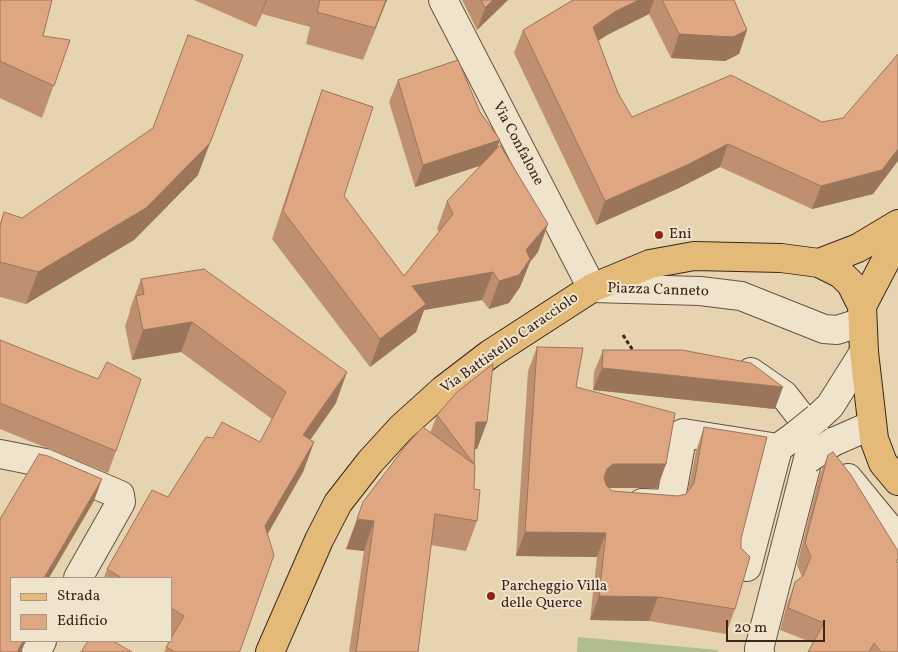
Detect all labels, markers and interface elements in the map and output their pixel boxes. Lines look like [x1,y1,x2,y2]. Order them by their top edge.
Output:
street label: Via Confalone [487,99,547,189]
place label: Eni [669,226,691,244]
marker: Eni [653,229,665,241]
street label: Piazza Canneto [607,280,709,302]
street label: Via Battistello Caracciolo [438,290,582,398]
legend [10,577,172,642]
place label: Parcheggio Villa delle Querce [501,578,607,613]
text: Strada [57,586,100,607]
marker: Parcheggio Villa delle Querce [485,590,497,602]
scale bar [728,610,827,642]
text: Edificio [57,611,108,632]
text: 20 m [734,618,767,639]

